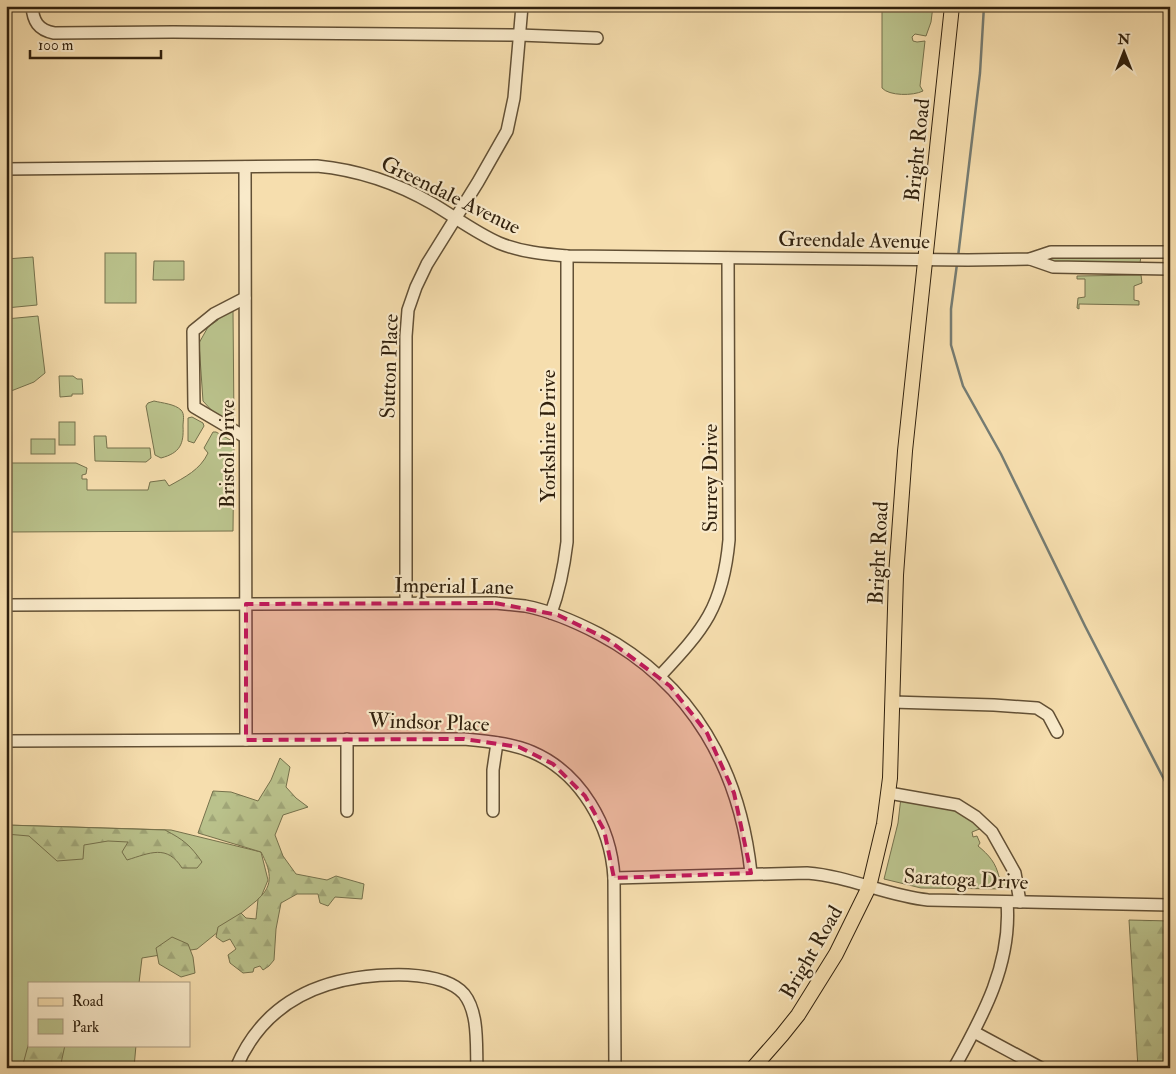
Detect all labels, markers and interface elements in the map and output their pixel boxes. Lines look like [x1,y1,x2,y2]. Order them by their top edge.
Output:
scale bar [30,28,161,60]
north arrow [1098,28,1148,78]
text: N [1117,31,1131,48]
text: 100 m [38,36,74,55]
street label: Bright Road [899,97,936,203]
street label: Greendale Avenue [377,150,525,241]
street label: Greendale Avenue [778,226,930,255]
street label: Sutton Place [374,313,405,419]
street label: Yorkshire Drive [535,369,562,502]
street label: Bristol Drive [214,399,241,508]
street label: Surrey Drive [697,424,724,532]
street label: Bright Road [862,500,895,605]
street label: Imperial Lane [394,572,514,601]
street label: Windsor Place [367,707,490,738]
street label: Saratoga Drive [903,863,1029,896]
street label: Bright Road [774,900,849,1004]
legend [28,982,190,1046]
text: Road [72,992,104,1011]
text: Park [72,1018,99,1037]

